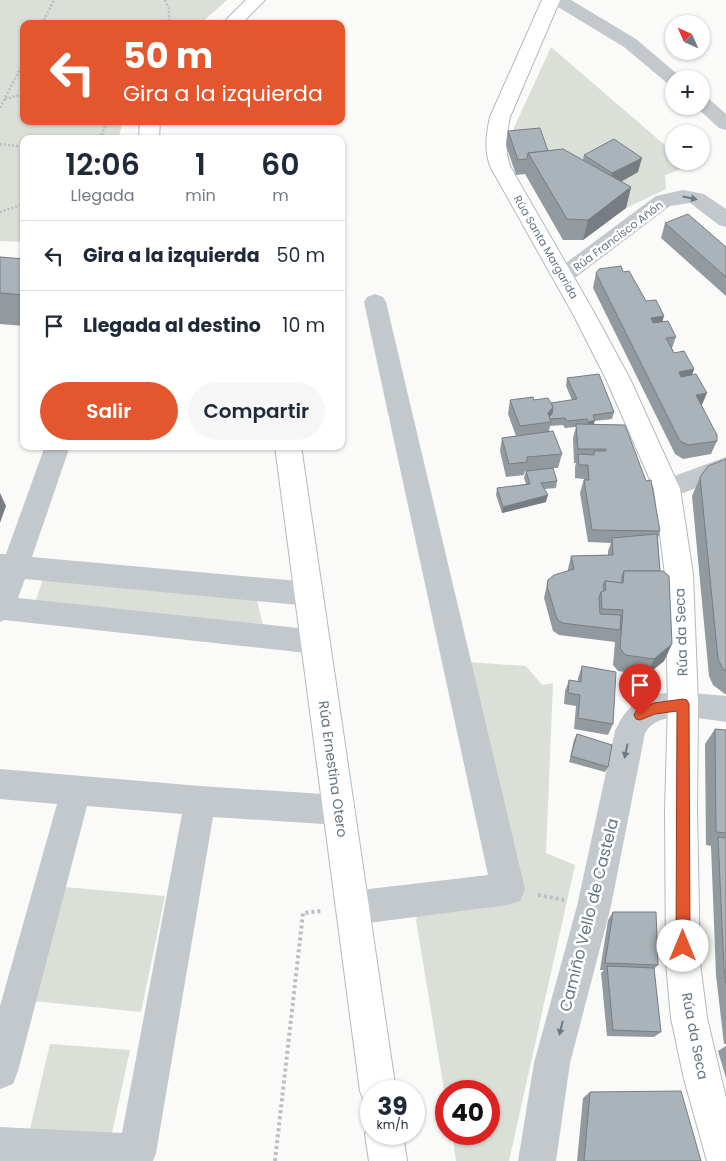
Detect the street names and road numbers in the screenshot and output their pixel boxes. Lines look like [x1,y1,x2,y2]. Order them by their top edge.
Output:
street label: Rúa Santa Margarida [510,192,582,302]
street label: Rúa Francisco Añón [570,197,666,275]
street label: Rúa da Seca [669,588,693,676]
street label: Rúa Ernestina Otero [314,699,352,839]
street label: Camiño Vello de Castela [554,816,624,1014]
street label: Rúa da Seca [677,991,713,1081]

